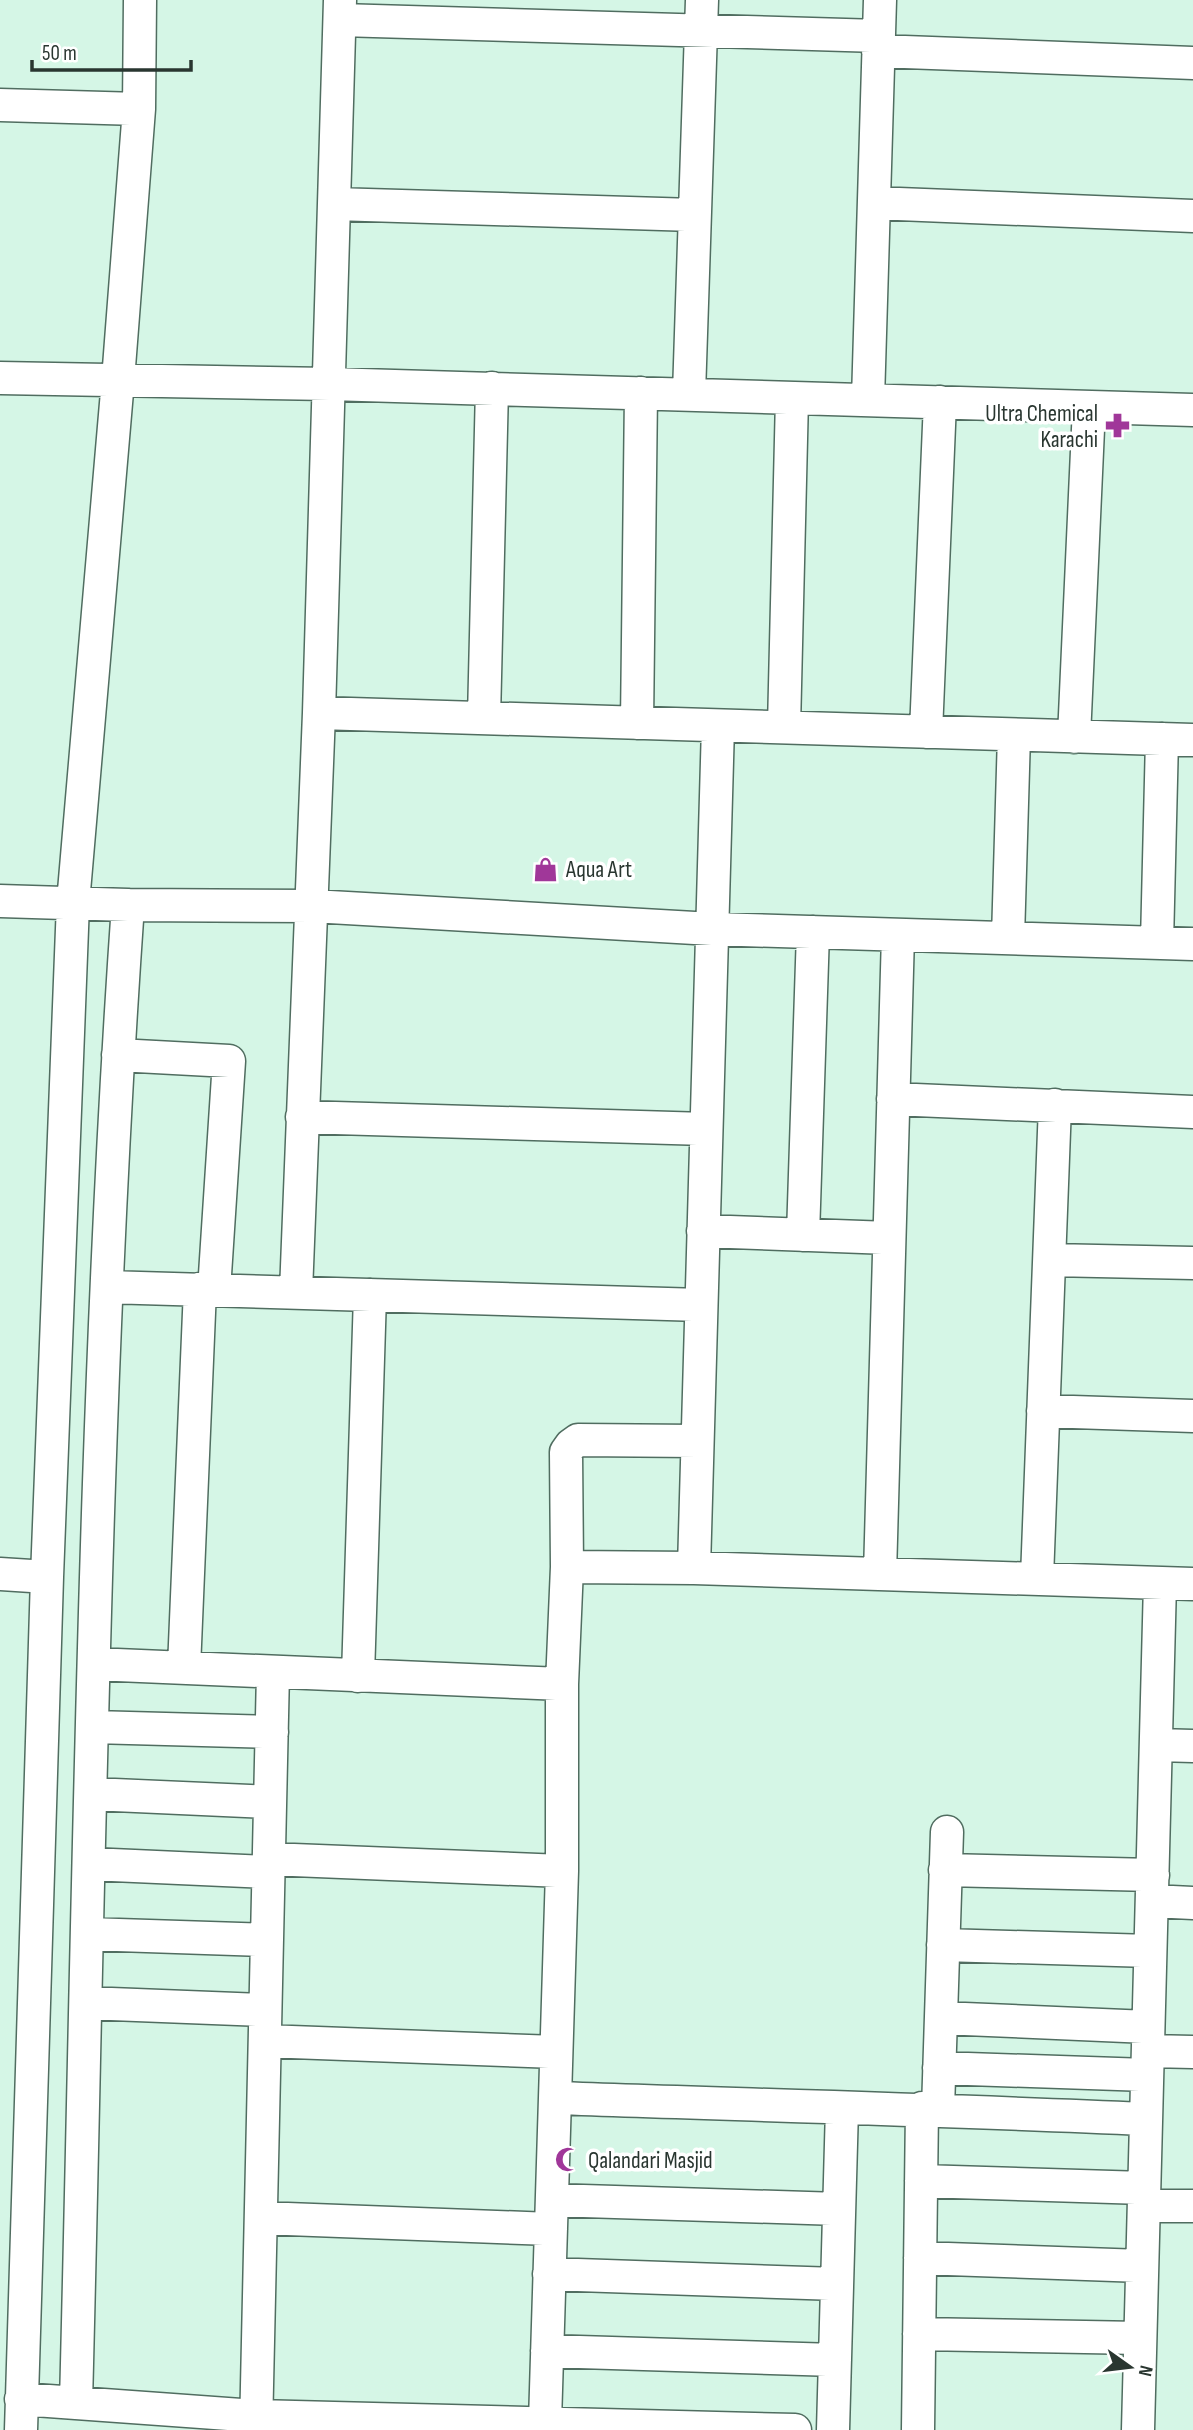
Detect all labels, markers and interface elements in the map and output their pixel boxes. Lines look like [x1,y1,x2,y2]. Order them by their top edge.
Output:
scale bar [32,28,191,72]
text: 50 m [42,41,77,66]
place label: Ultra Chemical Karachi [985,400,1098,454]
pharmacy icon: Ultra Chemical Karachi [1104,412,1132,440]
shop icon: Aqua Art [532,855,560,883]
place label: Aqua Art [565,856,632,884]
mosque icon: Qalandari Masjid [554,2146,582,2174]
place label: Qalandari Masjid [588,2147,713,2175]
north arrow [1095,2332,1165,2402]
text: N [1133,2363,1157,2378]

